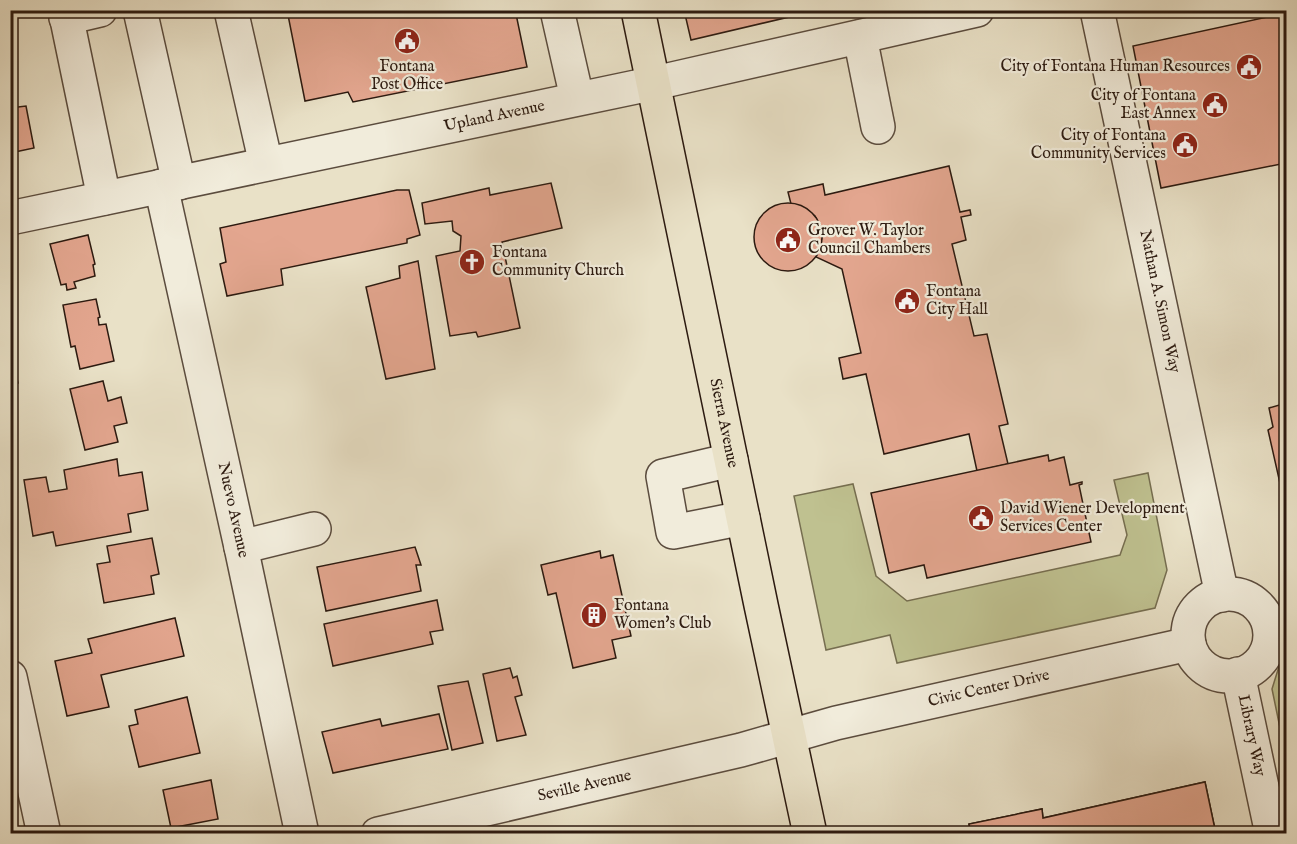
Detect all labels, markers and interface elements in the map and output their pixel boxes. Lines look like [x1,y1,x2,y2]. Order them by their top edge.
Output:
public building icon: Fontana Post Office [392,26,422,56]
public building icon: City of Fontana Human Resources [1234,52,1264,82]
place label: Fontana Post Office [371,57,443,95]
place label: City of Fontana Human Resources [1001,57,1230,77]
place label: City of Fontana East Annex [1091,86,1196,124]
public building icon: City of Fontana East Annex [1200,90,1230,120]
street label: Upland Avenue [442,96,547,137]
place label: City of Fontana Community Services [1031,126,1166,164]
public building icon: City of Fontana Community Services [1170,130,1200,160]
place label: Grover W. Taylor Council Chambers [808,221,931,259]
public building icon: Grover W. Taylor Council Chambers [773,225,803,255]
street label: Nathan A. Simon Way [1134,228,1184,375]
place label: Fontana Community Church [492,243,624,281]
church icon: Fontana Community Church [457,247,487,277]
place label: Fontana City Hall [926,282,989,320]
public building icon: Fontana City Hall [892,286,922,316]
street label: Sierra Avenue [704,377,742,470]
street label: Nuevo Avenue [213,461,253,560]
place label: David Wiener Development Services Center [1000,499,1185,537]
public building icon: David Wiener Development Services Center [966,503,996,533]
place label: Fontana Women's Club [614,596,712,634]
building icon: Fontana Women's Club [579,600,609,630]
street label: Civic Center Drive [926,665,1052,712]
street label: Library Way [1233,693,1270,778]
street label: Seville Avenue [536,766,633,807]

